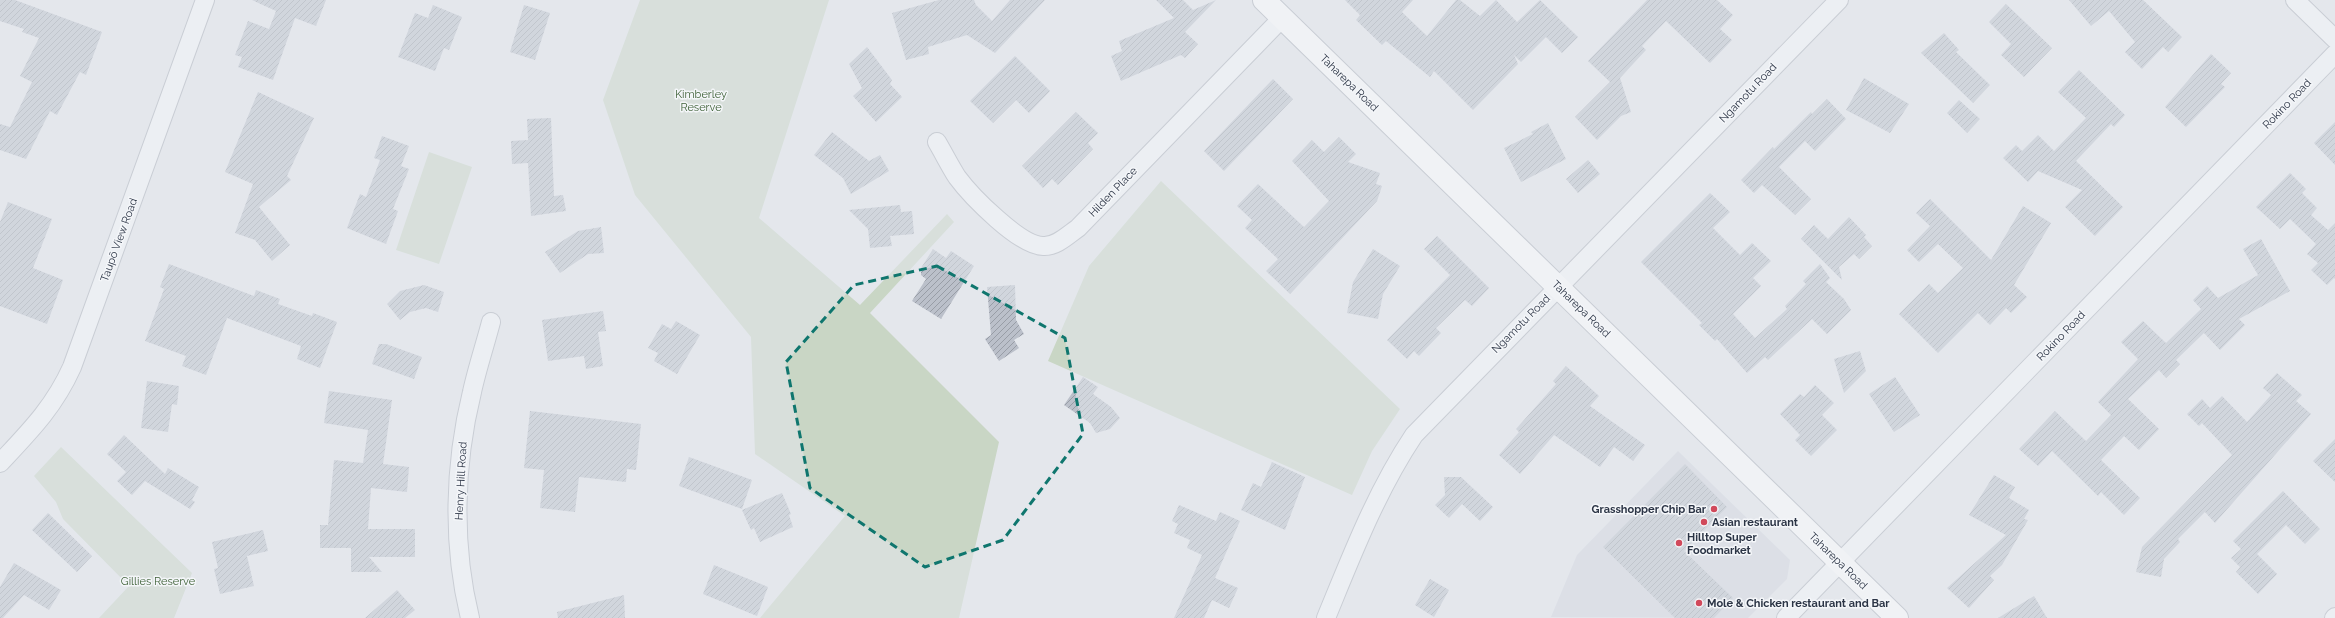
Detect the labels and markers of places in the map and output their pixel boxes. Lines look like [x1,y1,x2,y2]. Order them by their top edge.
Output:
place label: Grasshopper Chip Bar [1591,503,1707,516]
marker: Grasshopper Chip Bar [1709,504,1719,514]
place label: Asian restaurant [1712,516,1799,529]
marker: Asian restaurant [1699,517,1709,527]
place label: Hilltop Super Foodmarket [1687,531,1757,557]
marker: Hilltop Super Foodmarket [1674,538,1684,548]
place label: Mole & Chicken restaurant and Bar [1707,597,1890,610]
marker: Mole & Chicken restaurant and Bar [1694,598,1704,608]

